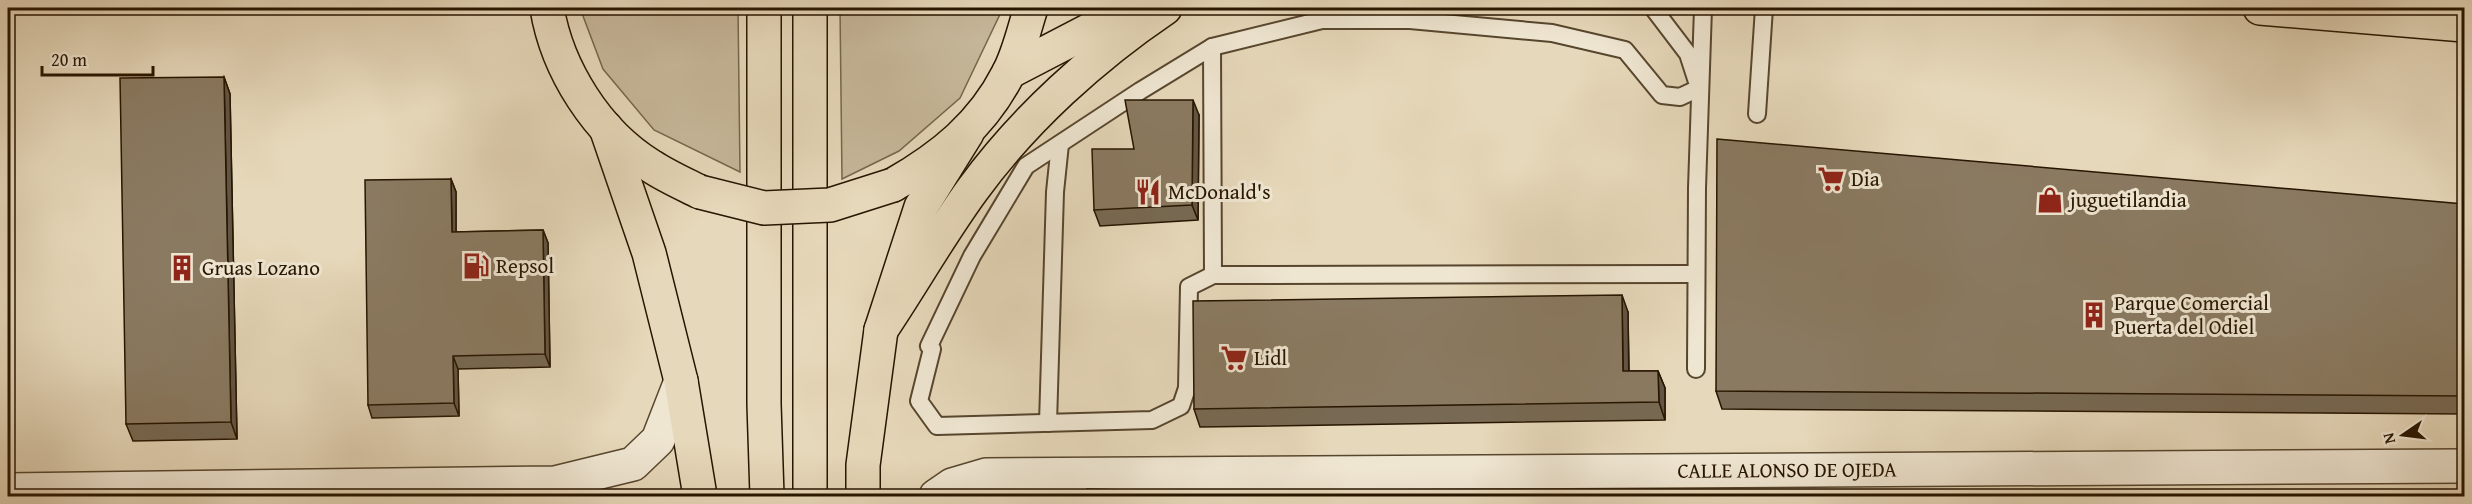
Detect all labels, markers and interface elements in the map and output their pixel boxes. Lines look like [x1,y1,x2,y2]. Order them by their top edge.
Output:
scale bar [42,39,153,77]
text: 20 m [51,46,87,73]
place label: Dia [1851,163,1880,194]
supermarket icon: Dia [1816,164,1846,194]
place label: McDonald's [1168,176,1271,207]
restaurant icon: McDonald's [1133,177,1163,207]
place label: juguetilandia [2067,184,2187,215]
shop icon: juguetilandia [2035,185,2065,215]
place label: Repsol [496,250,554,281]
fuel station icon: Repsol [461,251,491,281]
place label: Gruas Lozano [202,252,320,283]
building icon: Gruas Lozano [167,253,197,283]
place label: Parque Comercial Puerta del Odiel [2114,287,2269,342]
building icon: Parque Comercial Puerta del Odiel [2079,300,2109,330]
place label: Lidl [1254,342,1287,373]
supermarket icon: Lidl [1219,343,1249,373]
north arrow [2373,405,2433,465]
text: N [2375,430,2401,447]
street label: CALLE ALONSO DE OJEDA [1677,453,1897,486]

